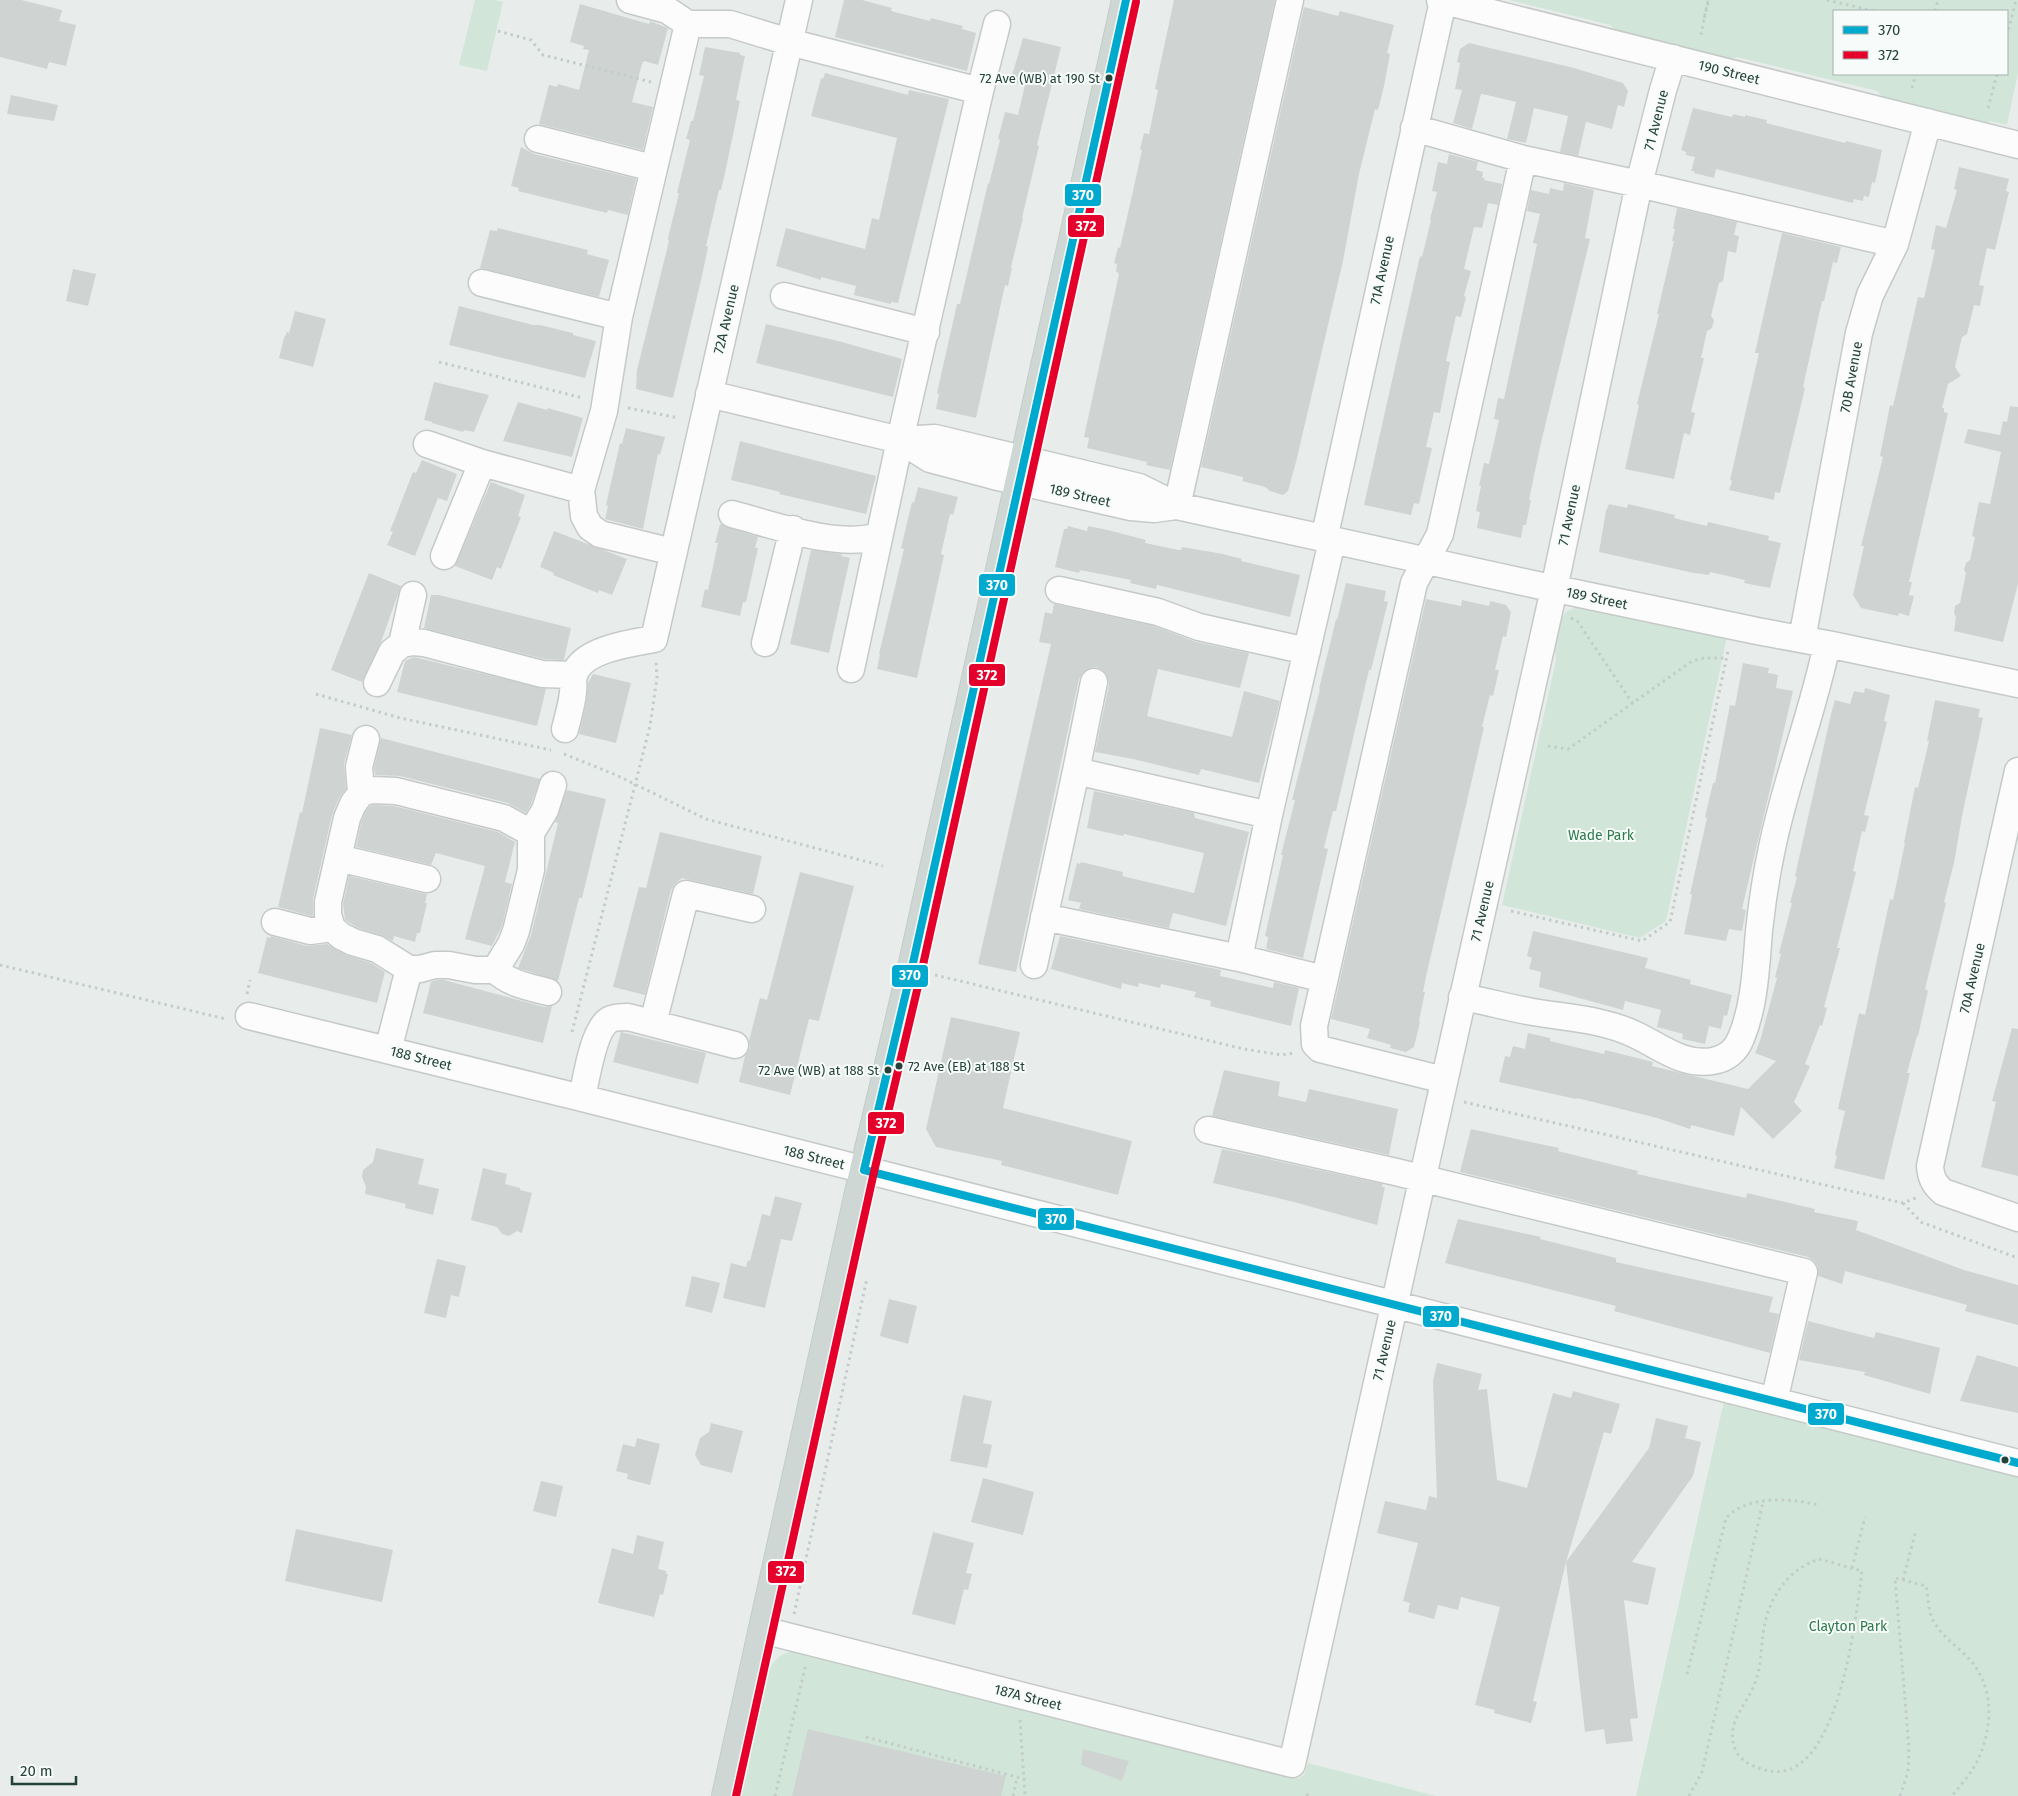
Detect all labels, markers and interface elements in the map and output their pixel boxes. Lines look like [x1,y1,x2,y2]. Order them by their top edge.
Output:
legend [1833,10,2008,75]
text: 370 [1878,21,1900,39]
text: 372 [1878,46,1899,64]
street label: 190 Street [1696,57,1762,89]
place label: 72 Ave (WB) at 190 St [980,71,1100,86]
marker: 72 Ave (WB) at 190 St [1104,73,1114,83]
street label: 71 Avenue [1641,88,1672,152]
line badge: 370 [1064,183,1102,207]
text: 370 [1071,187,1094,204]
line badge: 372 [1067,214,1105,238]
text: 372 [1075,218,1096,235]
street label: 71A Avenue [1367,234,1398,306]
street label: 72A Avenue [710,283,743,356]
street label: 70B Avenue [1837,340,1866,414]
street label: 189 Street [1047,480,1113,511]
street label: 71 Avenue [1555,483,1584,547]
line badge: 370 [978,573,1016,597]
text: 370 [985,577,1008,594]
street label: 189 Street [1565,584,1630,614]
line badge: 372 [968,663,1006,687]
text: 372 [976,667,997,684]
park label: Wade Park [1568,827,1635,844]
street label: 71 Avenue [1467,879,1498,943]
street label: 70A Avenue [1956,941,1989,1015]
line badge: 370 [891,964,929,988]
text: 370 [898,967,921,984]
street label: 188 Street [388,1043,455,1075]
place label: 72 Ave (EB) at 188 St [908,1059,1025,1074]
marker: 72 Ave (EB) at 188 St [894,1061,904,1071]
place label: 72 Ave (WB) at 188 St [758,1063,879,1078]
marker: 72 Ave (WB) at 188 St [883,1065,893,1075]
line badge: 372 [867,1111,905,1135]
text: 372 [875,1115,896,1132]
street label: 188 Street [781,1142,848,1174]
line badge: 370 [1037,1207,1075,1231]
text: 370 [1044,1211,1067,1228]
line badge: 370 [1422,1305,1460,1328]
text: 370 [1429,1308,1452,1325]
street label: 71 Avenue [1369,1318,1400,1382]
line badge: 370 [1807,1402,1845,1426]
text: 370 [1814,1406,1837,1423]
unlabelled marker [2000,1455,2010,1465]
line badge: 372 [767,1560,805,1584]
text: 372 [775,1563,796,1580]
park label: Clayton Park [1809,1618,1888,1635]
street label: 187A Street [992,1681,1064,1714]
scale bar [12,1754,76,1786]
text: 20 m [20,1762,53,1780]

